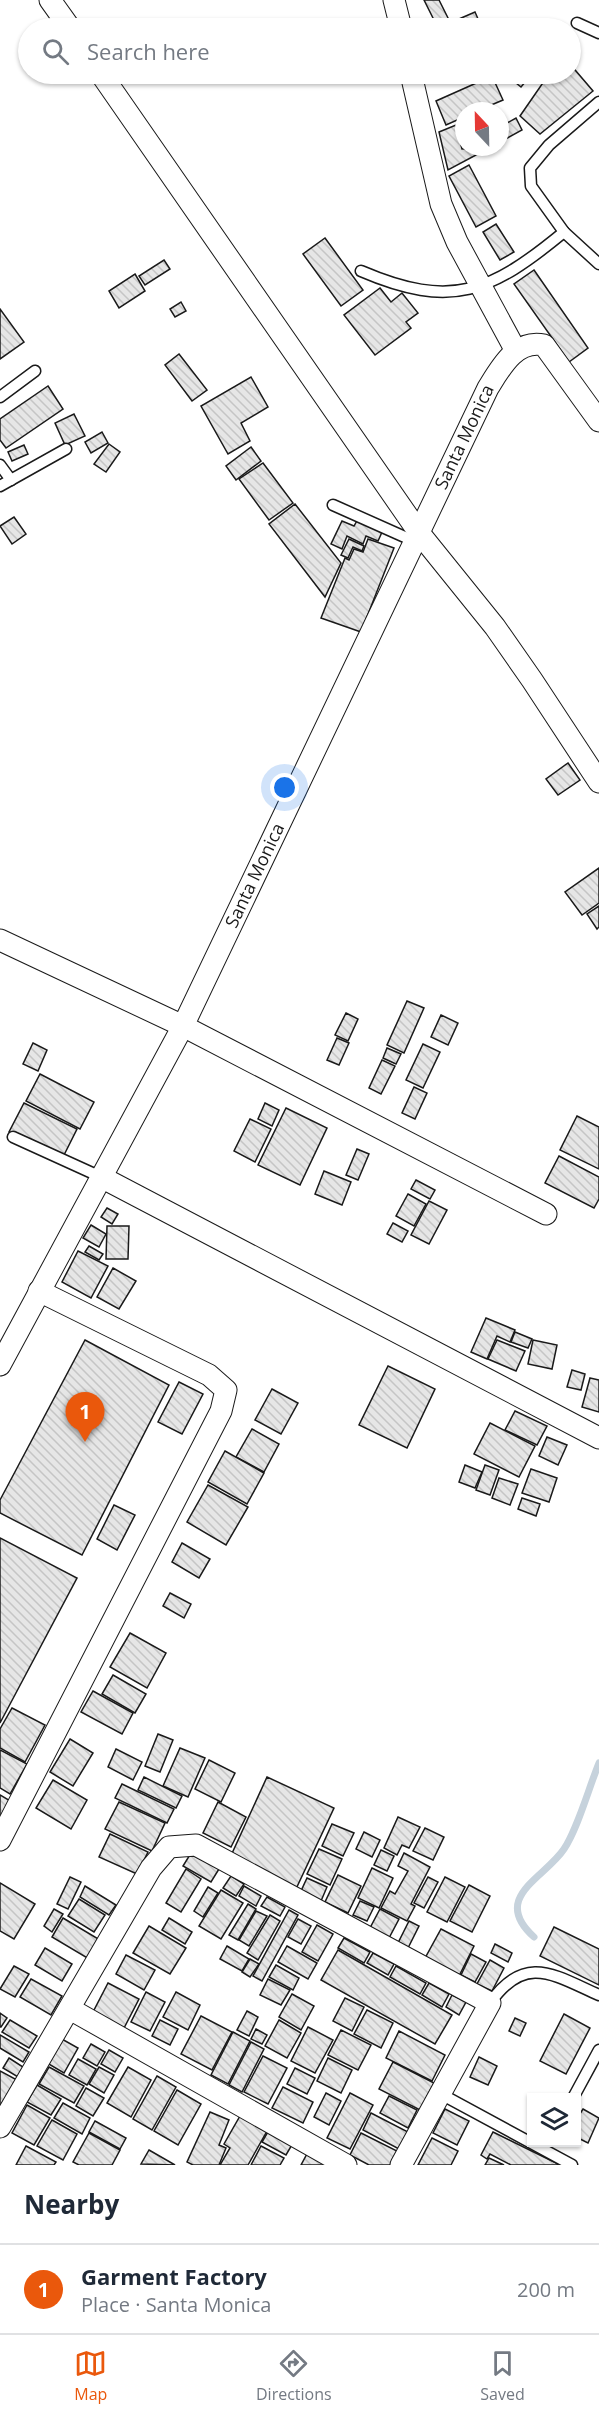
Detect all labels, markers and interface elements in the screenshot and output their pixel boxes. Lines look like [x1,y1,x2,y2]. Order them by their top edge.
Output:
search box [18,18,581,84]
icon: search [39,35,72,68]
text: Search here [87,36,210,66]
north arrow [455,102,509,156]
street label: Santa Monica [428,380,499,493]
your location [270,773,299,802]
street label: Santa Monica [219,819,289,931]
pin: 1 [66,1392,104,1442]
map controls [527,2093,581,2147]
button: layers [527,2093,581,2147]
text: Nearby [24,2186,119,2222]
text: Garment Factory [81,2261,267,2291]
text: 1 [38,2276,49,2303]
text: 200 m [517,2276,575,2303]
text: Place · Santa Monica [81,2291,271,2318]
tab: Map [74,2347,107,2405]
tab: Directions [256,2347,332,2405]
tab: Saved [480,2347,525,2405]

